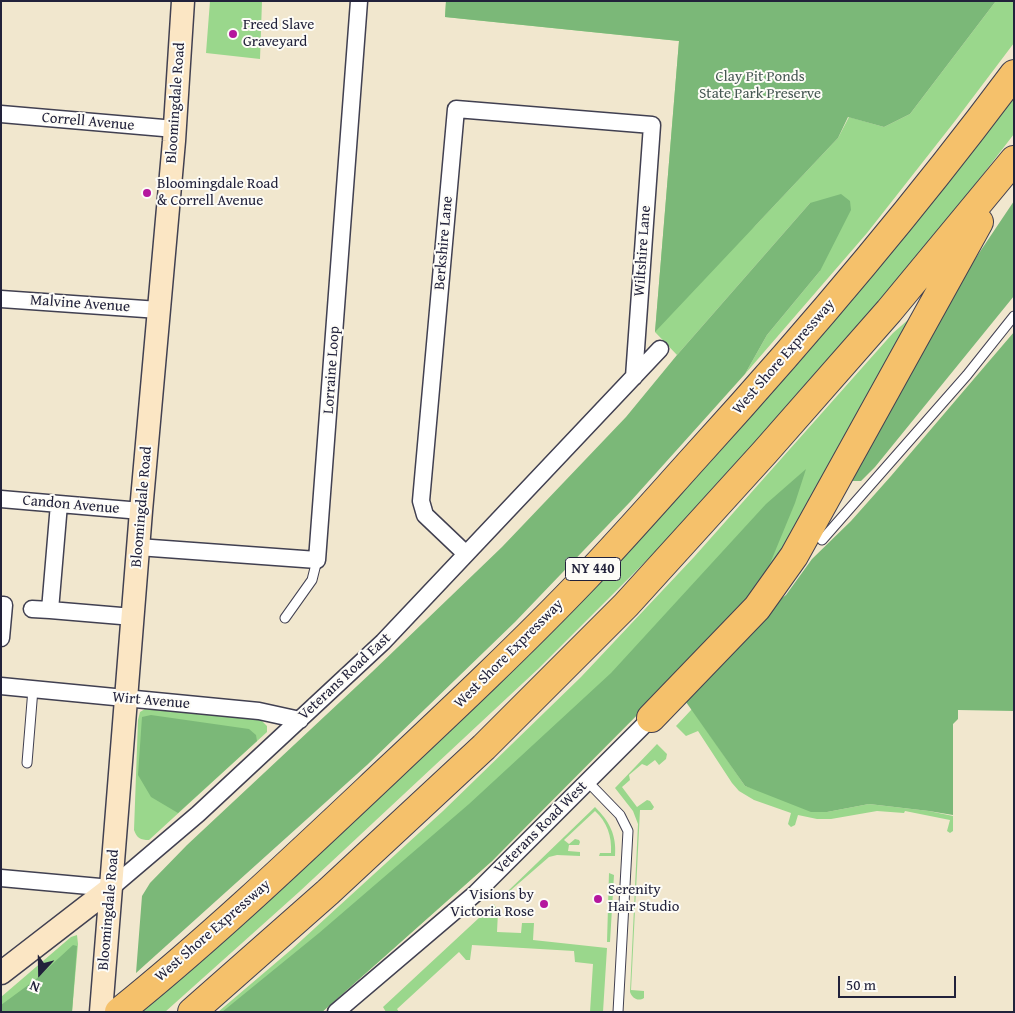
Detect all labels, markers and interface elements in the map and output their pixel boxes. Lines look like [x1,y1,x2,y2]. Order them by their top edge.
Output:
place label: Freed Slave Graveyard [243,16,314,51]
marker: Freed Slave Graveyard [227,28,239,40]
street label: Bloomingdale Road [163,42,189,164]
park label: Clay Pit Ponds State Park Preserve [699,68,821,103]
street label: Correll Avenue [41,109,135,135]
place label: Bloomingdale Road & Correll Avenue [157,175,278,210]
marker: Bloomingdale Road & Correll Avenue [141,187,153,199]
street label: Berkshire Lane [431,195,457,291]
street label: Wiltshire Lane [631,205,655,297]
street label: Malvine Avenue [29,292,131,316]
street label: West Shore Expressway [729,296,839,418]
street label: Lorraine Loop [320,326,344,414]
street label: Bloomingdale Road [128,446,156,568]
street label: Candon Avenue [22,492,120,518]
road number: NY 440 [566,558,620,580]
street label: West Shore Expressway [451,596,567,712]
street label: Veterans Road East [295,630,395,724]
street label: Wirt Avenue [111,689,191,713]
street label: Veterans Road West [491,778,591,878]
street label: Bloomingdale Road [95,849,123,971]
street label: West Shore Expressway [152,876,274,986]
place label: Serenity Hair Studio [608,881,679,916]
place label: Visions by Victoria Rose [450,886,534,921]
marker: Serenity Hair Studio [592,893,604,905]
marker: Visions by Victoria Rose [538,898,550,910]
north arrow [15,948,65,998]
scale bar [840,966,958,998]
text: 50 m [846,974,876,995]
text: N [27,976,43,998]

